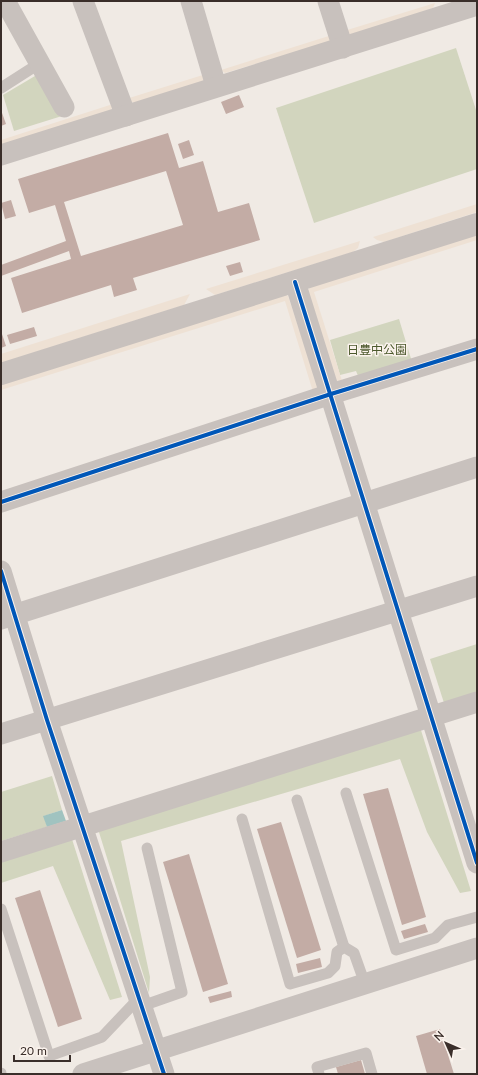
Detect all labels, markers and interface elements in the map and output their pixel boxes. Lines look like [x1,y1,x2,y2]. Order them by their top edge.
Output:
park label: 日豊中公園 [347,342,407,357]
north arrow [426,1023,466,1063]
text: N [431,1028,446,1043]
scale bar [14,1037,70,1063]
text: 20 m [20,1043,47,1058]

